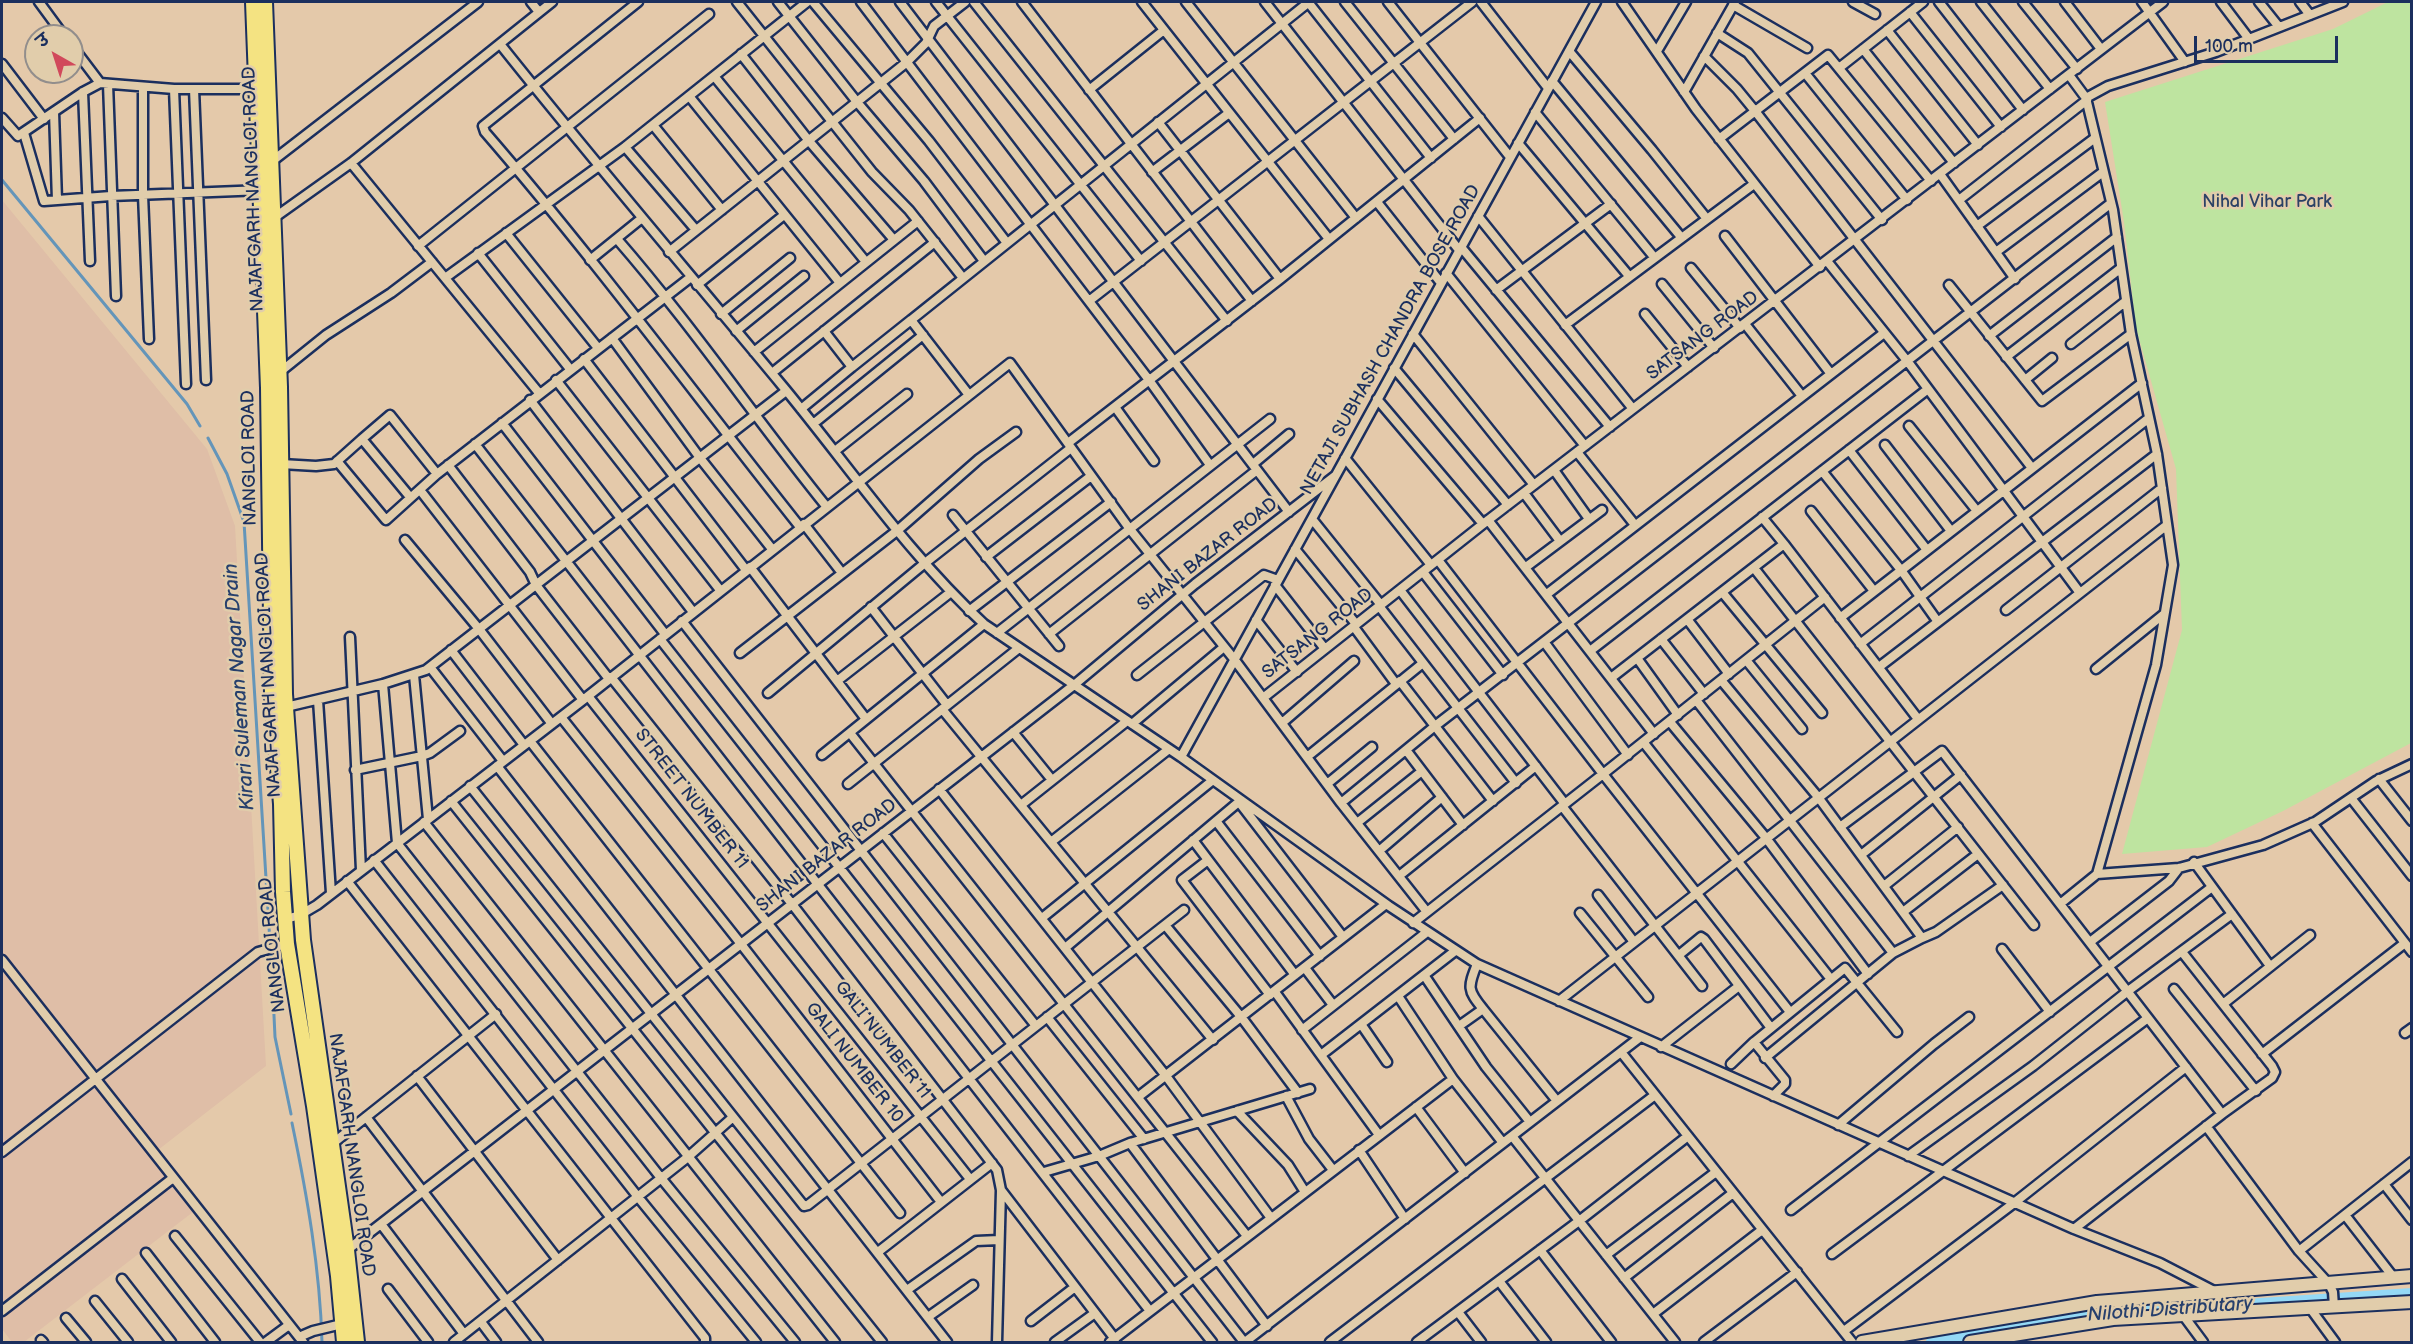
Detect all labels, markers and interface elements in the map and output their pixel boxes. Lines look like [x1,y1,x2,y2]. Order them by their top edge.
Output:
north arrow [24,24,84,84]
scale bar [2197,24,2341,62]
text: उ [33,30,54,52]
text: 100 m [2205,36,2253,57]
street label: NAJAFGARH NANGLOI ROAD [239,66,269,312]
street label: NETAJI SUBHASH CHANDRA BOSE ROAD [1296,181,1486,499]
park label: Nihal Vihar Park [2202,191,2332,213]
street label: SATSANG ROAD [1643,287,1763,385]
street label: NANGLOI ROAD [238,390,262,526]
street label: SHANI BAZAR ROAD [1134,494,1282,616]
street label: NAJAFGARH NANGLOI ROAD [252,552,286,798]
water label: Kirari Suleman Nagar Drain [219,563,261,811]
street label: SATSANG ROAD [1258,584,1378,684]
street label: STREET NUMBER 11 [630,725,752,873]
street label: SHANI BAZAR ROAD [753,795,901,917]
street label: NANGLOI ROAD [255,876,291,1014]
street label: GALI NUMBER 11 [829,977,935,1103]
street label: GALI NUMBER 10 [800,999,908,1127]
street label: NAJAFGARH NANGLOI ROAD [323,1032,379,1278]
water label: Nilothi Distributary [2087,1292,2253,1328]

